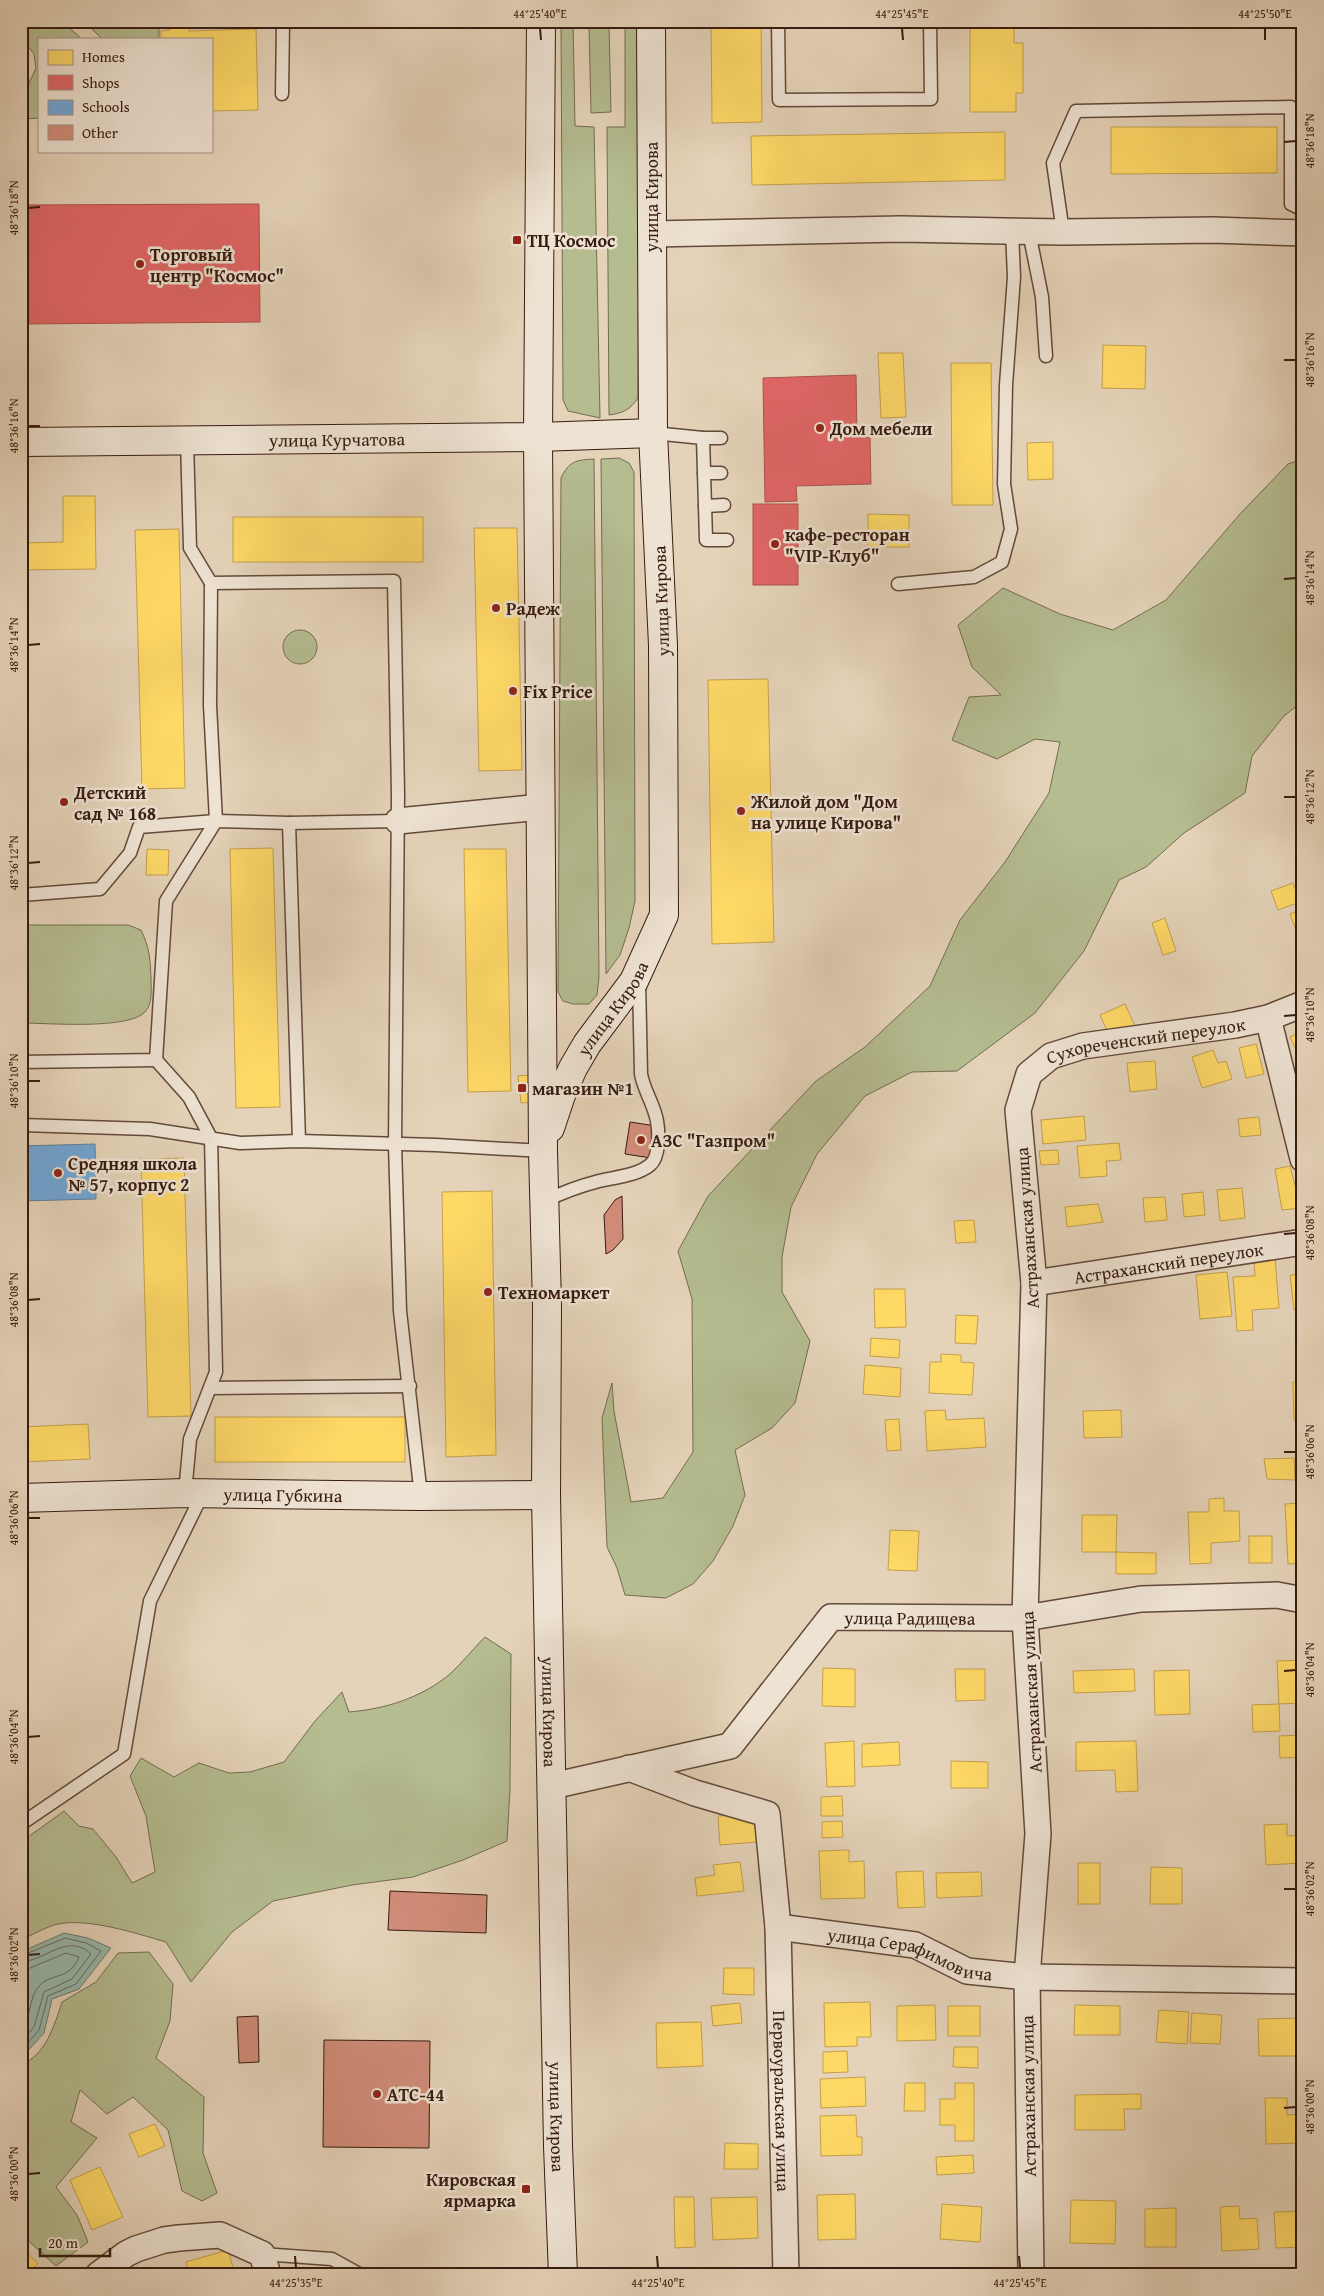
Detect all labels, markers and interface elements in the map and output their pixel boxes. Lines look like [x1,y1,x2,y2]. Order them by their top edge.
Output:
text: 44°25'40"E [513,5,567,22]
text: 44°25'45"E [875,5,929,22]
text: 44°25'50"E [1238,5,1292,22]
legend [38,38,212,152]
text: Homes [82,46,125,67]
text: Shops [82,72,119,93]
text: Schools [82,96,130,117]
text: 48°36'18"N [1301,113,1318,169]
text: Other [82,122,118,143]
street label: улица Кирова [638,141,665,253]
text: 48°36'18"N [5,180,22,236]
place label: ТЦ Космос [527,227,615,254]
marker: ТЦ Космос [511,234,523,246]
place label: Торговый центр "Космос" [150,241,284,289]
marker: Торговый центр "Космос" [134,258,146,270]
text: 48°36'16"N [1301,332,1318,388]
text: 48°36'16"N [5,398,22,454]
place label: Дом мебели [829,415,933,442]
marker: Дом мебели [814,422,826,434]
street label: улица Курчатова [268,425,406,453]
place label: кафе-ресторан "VIP-Клуб" [785,521,910,569]
marker: кафе-ресторан "VIP-Клуб" [769,538,781,550]
street label: улица Кирова [646,545,676,658]
text: 48°36'14"N [1301,550,1318,606]
place label: Радеж [506,595,561,622]
marker: Радеж [490,602,502,614]
text: 48°36'14"N [5,617,22,673]
place label: Fix Price [523,678,593,705]
marker: Fix Price [507,685,519,697]
text: 48°36'12"N [1301,769,1318,825]
place label: Детский сад № 168 [73,779,156,827]
place label: Жилой дом "Дом на улице Кирова" [750,788,901,836]
marker: Детский сад № 168 [58,796,70,808]
marker: Жилой дом "Дом на улице Кирова" [735,805,747,817]
text: 48°36'12"N [5,835,22,891]
street label: улица Кирова [569,956,655,1062]
text: 48°36'10"N [1301,987,1318,1043]
street label: Сухореченский переулок [1043,1010,1248,1070]
text: 48°36'10"N [5,1053,22,1109]
place label: магазин №1 [532,1075,634,1102]
marker: магазин №1 [516,1082,528,1094]
place label: АЗС "Газпром" [651,1127,775,1154]
marker: АЗС "Газпром" [635,1134,647,1146]
street label: Астраханская улица [1008,1146,1046,1310]
place label: Средняя школа № 57, корпус 2 [68,1150,198,1198]
marker: Средняя школа № 57, корпус 2 [52,1167,64,1179]
text: 48°36'08"N [1301,1205,1318,1261]
street label: Астраханский переулок [1072,1235,1266,1290]
text: 48°36'08"N [5,1272,22,1328]
place label: Техномаркет [498,1279,610,1306]
marker: Техномаркет [482,1286,494,1298]
text: 48°36'06"N [1301,1424,1318,1480]
street label: улица Губкина [222,1480,343,1509]
text: 48°36'06"N [5,1490,22,1546]
street label: улица Радищева [843,1604,976,1631]
street label: Астраханская улица [1013,1610,1049,1773]
text: 48°36'04"N [1301,1642,1318,1698]
street label: улица Кирова [535,1655,565,1768]
text: 48°36'04"N [5,1709,22,1765]
text: 48°36'02"N [1301,1861,1318,1917]
street label: улица Серафимовича [825,1920,994,1987]
text: 48°36'02"N [5,1927,22,1983]
street label: Первоуральская улица [766,2010,798,2192]
street label: Астраханская улица [1013,2015,1043,2177]
street label: улица Кирова [543,2060,573,2173]
text: 48°36'00"N [1301,2079,1318,2135]
place label: АТС-44 [387,2081,444,2108]
marker: АТС-44 [371,2088,383,2100]
text: 48°36'00"N [5,2146,22,2202]
place label: Кировская ярмарка [426,2166,517,2214]
marker: Кировская ярмарка [520,2183,532,2195]
scale bar [40,2226,110,2258]
text: 20 m [48,2232,79,2253]
text: 44°25'35"E [269,2274,323,2291]
text: 44°25'40"E [631,2274,685,2291]
text: 44°25'45"E [993,2274,1047,2291]

